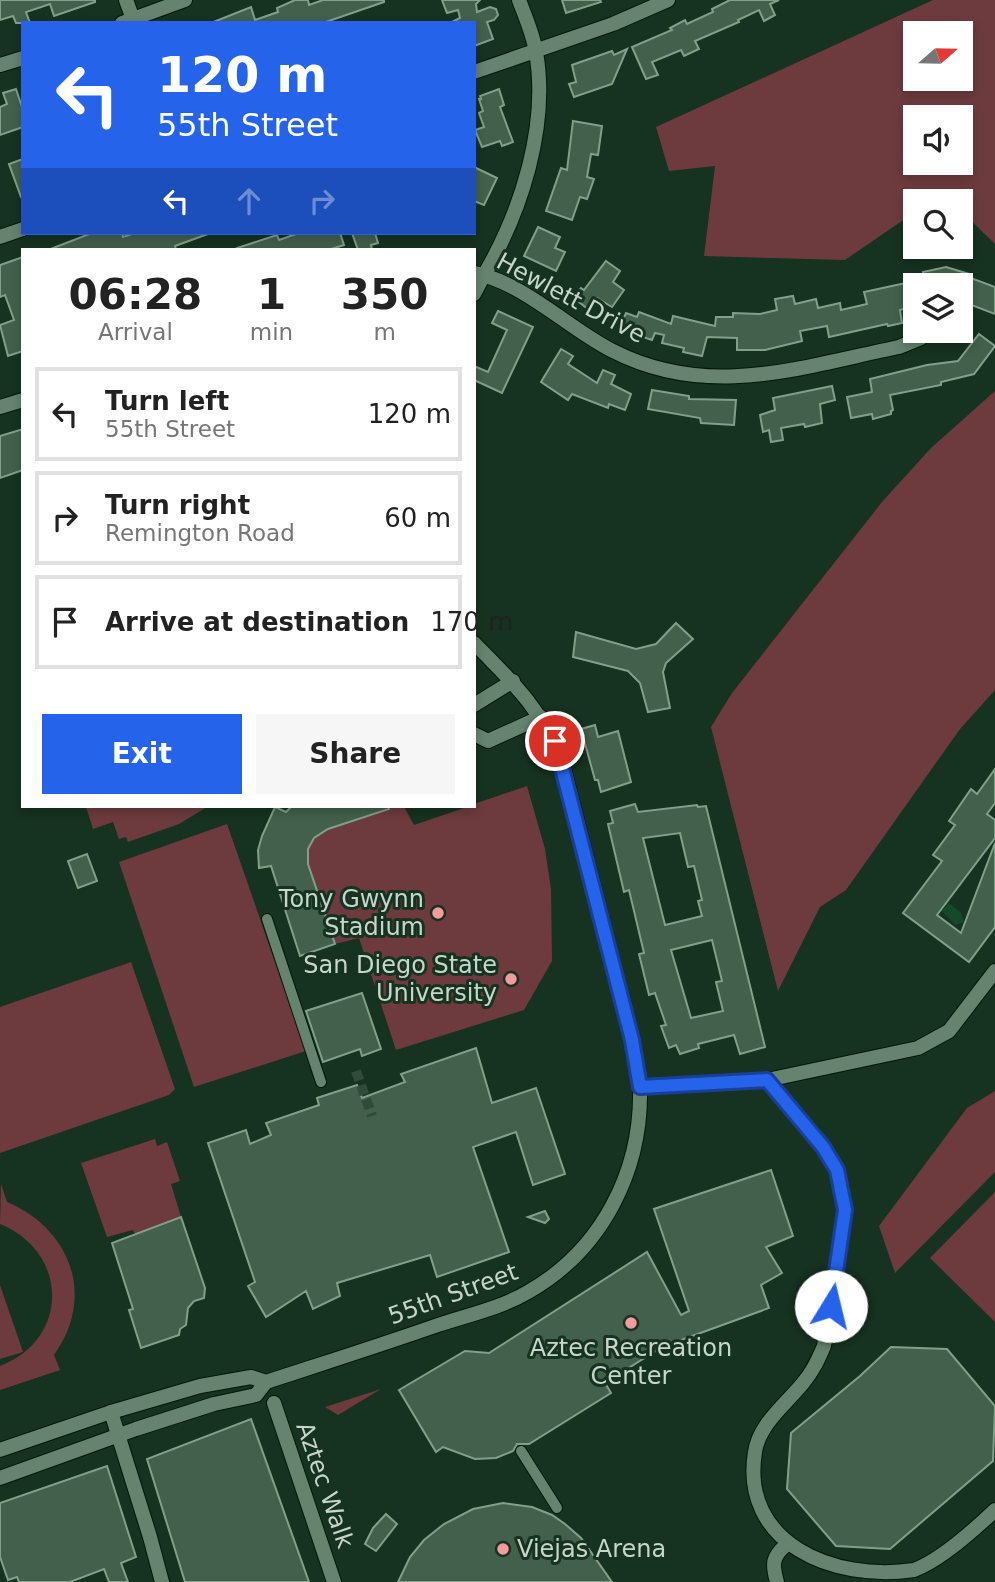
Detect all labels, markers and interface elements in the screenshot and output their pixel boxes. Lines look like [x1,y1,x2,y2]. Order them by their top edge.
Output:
north arrow [903,21,973,91]
map controls [903,21,973,343]
text: 120 m [157,47,327,104]
icon: left [42,49,133,140]
button: sound [903,105,973,175]
text: 55th Street [157,106,338,144]
icon: left [157,182,195,220]
icon: ahead [230,182,268,220]
icon: right [303,182,341,220]
button: search [903,189,973,259]
street label: Hewlett Drive [492,247,650,349]
text: 06:28 [69,270,202,319]
text: 1 [257,270,286,319]
text: 350 [341,270,428,319]
button: layers [903,273,973,343]
text: Arrival [98,319,173,345]
text: min [250,319,293,345]
text: m [373,319,396,345]
text: Turn left [105,386,229,416]
icon: left [46,395,84,433]
text: 120 m [368,399,451,429]
text: 55th Street [105,416,235,442]
text: Turn right [105,490,250,520]
icon: right [46,499,84,537]
text: 60 m [384,503,451,533]
text: Remington Road [105,520,295,546]
icon: arrive [46,603,84,641]
text: Arrive at destination [105,607,409,637]
text: 170 m [430,607,513,637]
pin [525,711,585,771]
button: Exit [42,714,242,794]
button: Share [256,714,455,794]
icon: arrive [536,722,574,760]
place label: Tony Gwynn Stadium [278,885,424,941]
marker: Tony Gwynn Stadium [430,905,446,921]
place label: San Diego State University [303,951,497,1007]
marker: San Diego State University [503,971,519,987]
street label: 55th Street [384,1258,522,1330]
position arrow [794,1269,868,1343]
marker: Aztec Recreation Center [623,1315,639,1331]
place label: Aztec Recreation Center [530,1334,732,1390]
street label: Aztec Walk [290,1418,360,1552]
place label: Viejas Arena [517,1535,666,1563]
marker: Viejas Arena [495,1541,511,1557]

